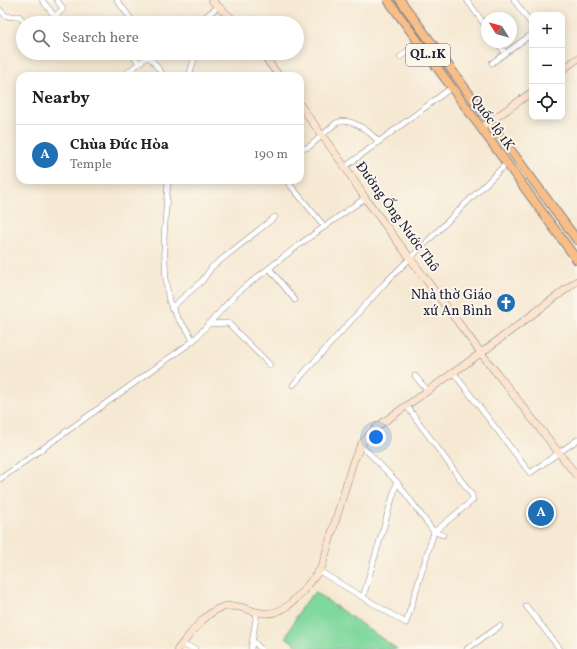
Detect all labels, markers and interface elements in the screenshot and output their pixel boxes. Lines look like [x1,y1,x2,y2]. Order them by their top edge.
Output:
north arrow [481,12,517,48]
map controls [529,12,565,120]
button: + [529,12,565,48]
search box [16,16,304,60]
icon: search [30,27,52,49]
text: Search here [62,28,139,49]
road number: QL.1K [406,44,450,66]
button: − [529,48,565,84]
button: locate [529,84,565,120]
text: Nearby [32,87,90,110]
street label: Quốc lộ 1K [466,92,519,155]
text: Chùa Đức Hòa [70,135,169,156]
text: A [40,146,50,164]
text: 190 m [254,146,288,164]
text: Temple [70,156,112,174]
street label: Đường Ống Nước Thô [351,157,445,276]
place label: Nhà thờ Giáo xứ An Bình [411,286,492,321]
church icon: Nhà thờ Giáo xứ An Bình [495,292,517,314]
your location [366,427,386,447]
pin: A [528,498,554,528]

